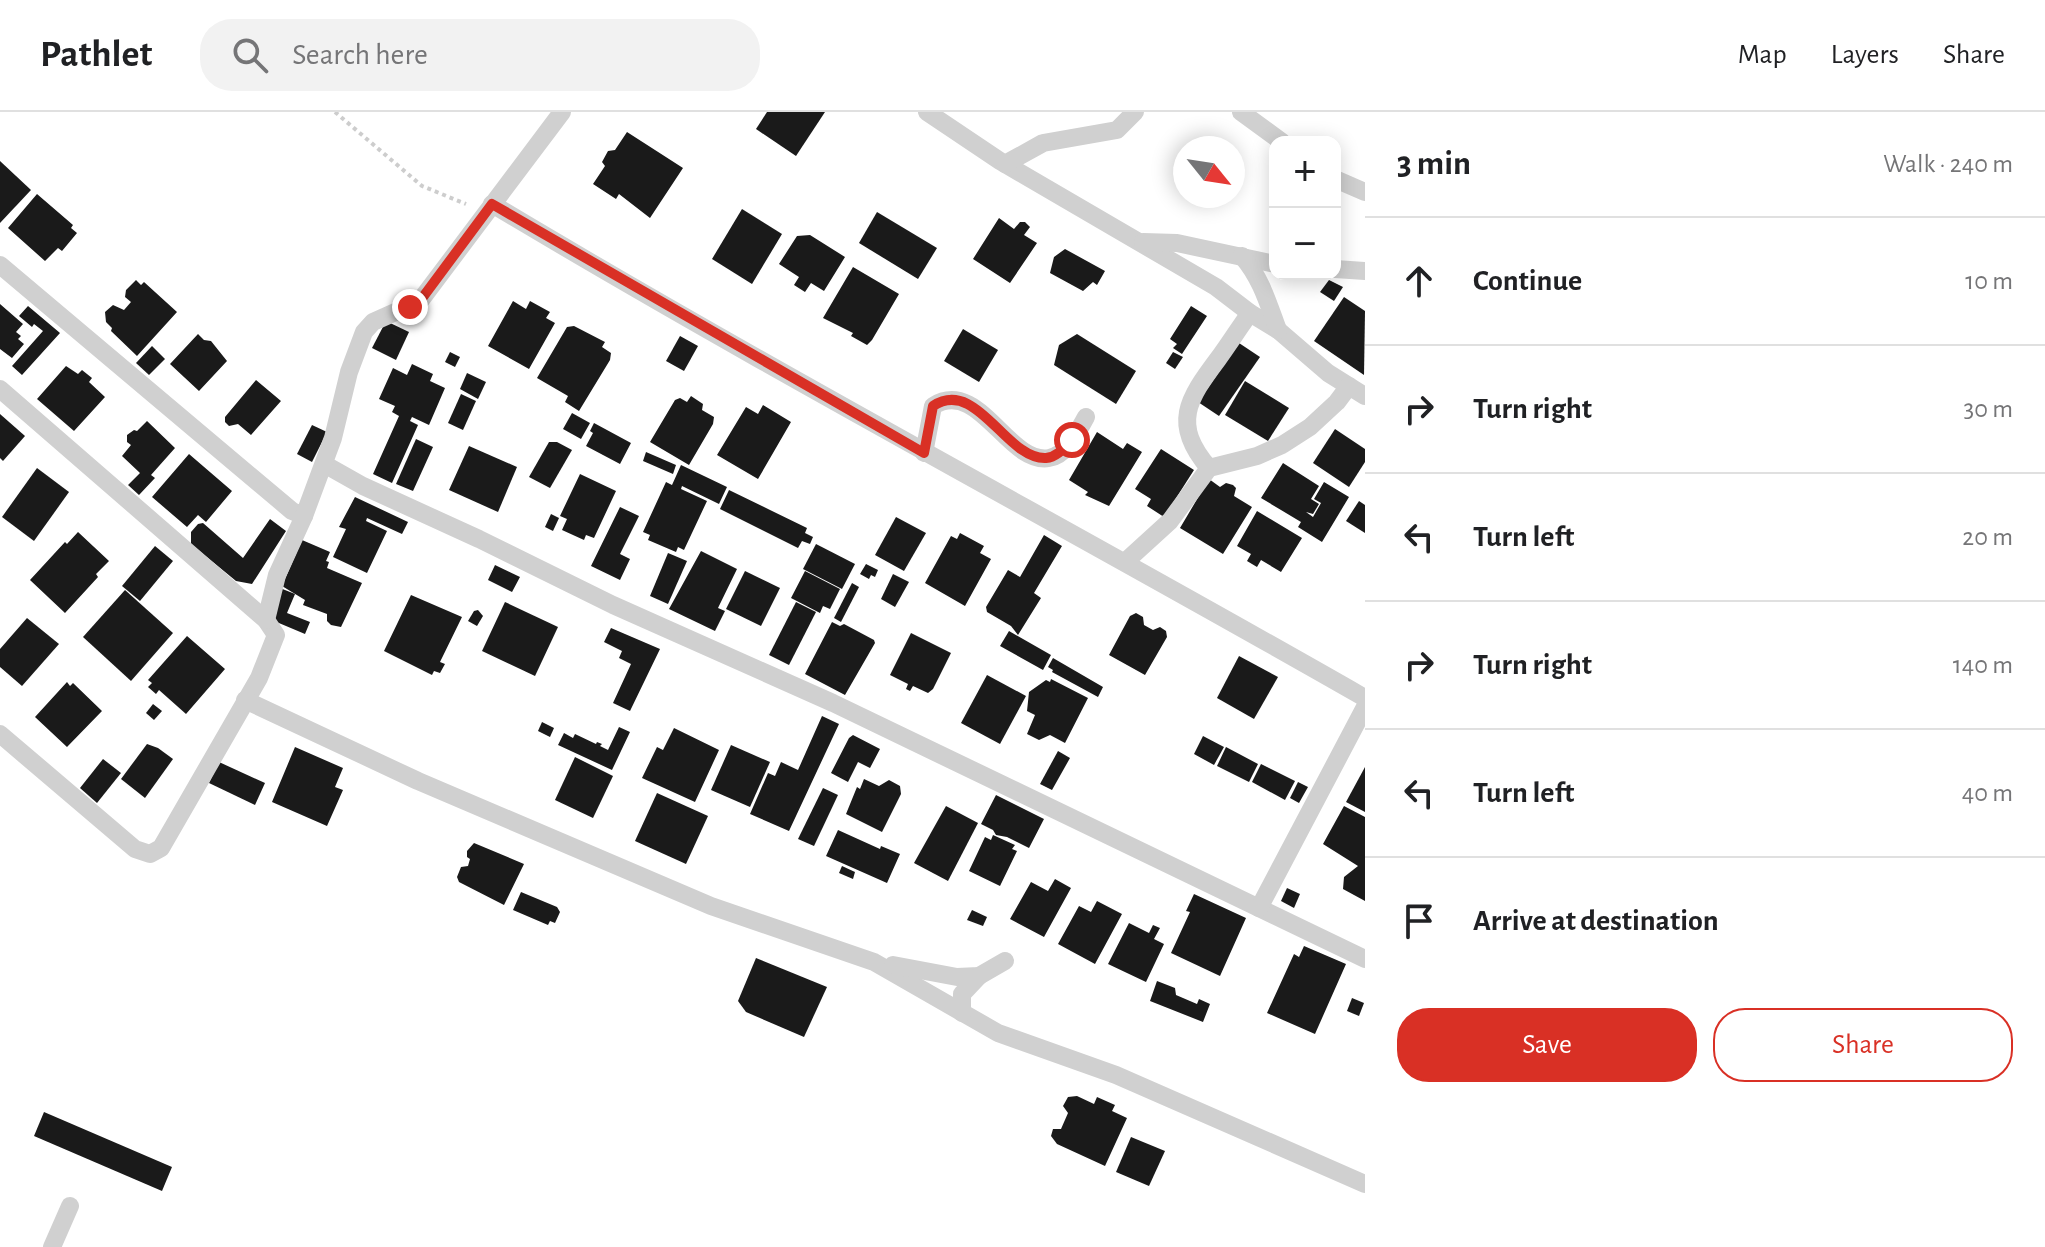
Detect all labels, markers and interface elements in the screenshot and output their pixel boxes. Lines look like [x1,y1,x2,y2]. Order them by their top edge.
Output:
search box [200,19,760,91]
icon: search [228,33,272,77]
text: Pathlet [40,36,152,74]
text: Search here [292,40,428,70]
text: Map [1738,41,1787,69]
text: Layers [1831,41,1899,69]
text: Share [1943,41,2005,69]
north arrow [1173,136,1245,208]
map controls [1269,136,1341,280]
button: + [1269,136,1341,208]
text: 3 min [1397,147,1471,181]
text: Walk · 240 m [1883,151,2013,177]
button: − [1269,208,1341,280]
icon: ahead [1397,259,1441,303]
text: Continue [1473,266,1582,296]
text: 10 m [1965,268,2013,294]
route end [392,289,428,325]
icon: right [1397,387,1441,431]
text: Turn right [1473,394,1592,424]
text: 30 m [1963,396,2013,422]
route start [1054,422,1090,458]
icon: left [1397,515,1441,559]
text: Turn left [1473,522,1574,552]
text: 20 m [1962,524,2013,550]
icon: right [1397,643,1441,687]
text: Turn right [1473,650,1592,680]
text: 140 m [1953,652,2013,678]
icon: left [1397,771,1441,815]
text: Turn left [1473,778,1574,808]
text: 40 m [1962,780,2013,806]
icon: arrive [1397,899,1441,943]
text: Arrive at destination [1473,906,1719,936]
button: Save [1397,1008,1697,1082]
button: Share [1713,1008,2013,1082]

